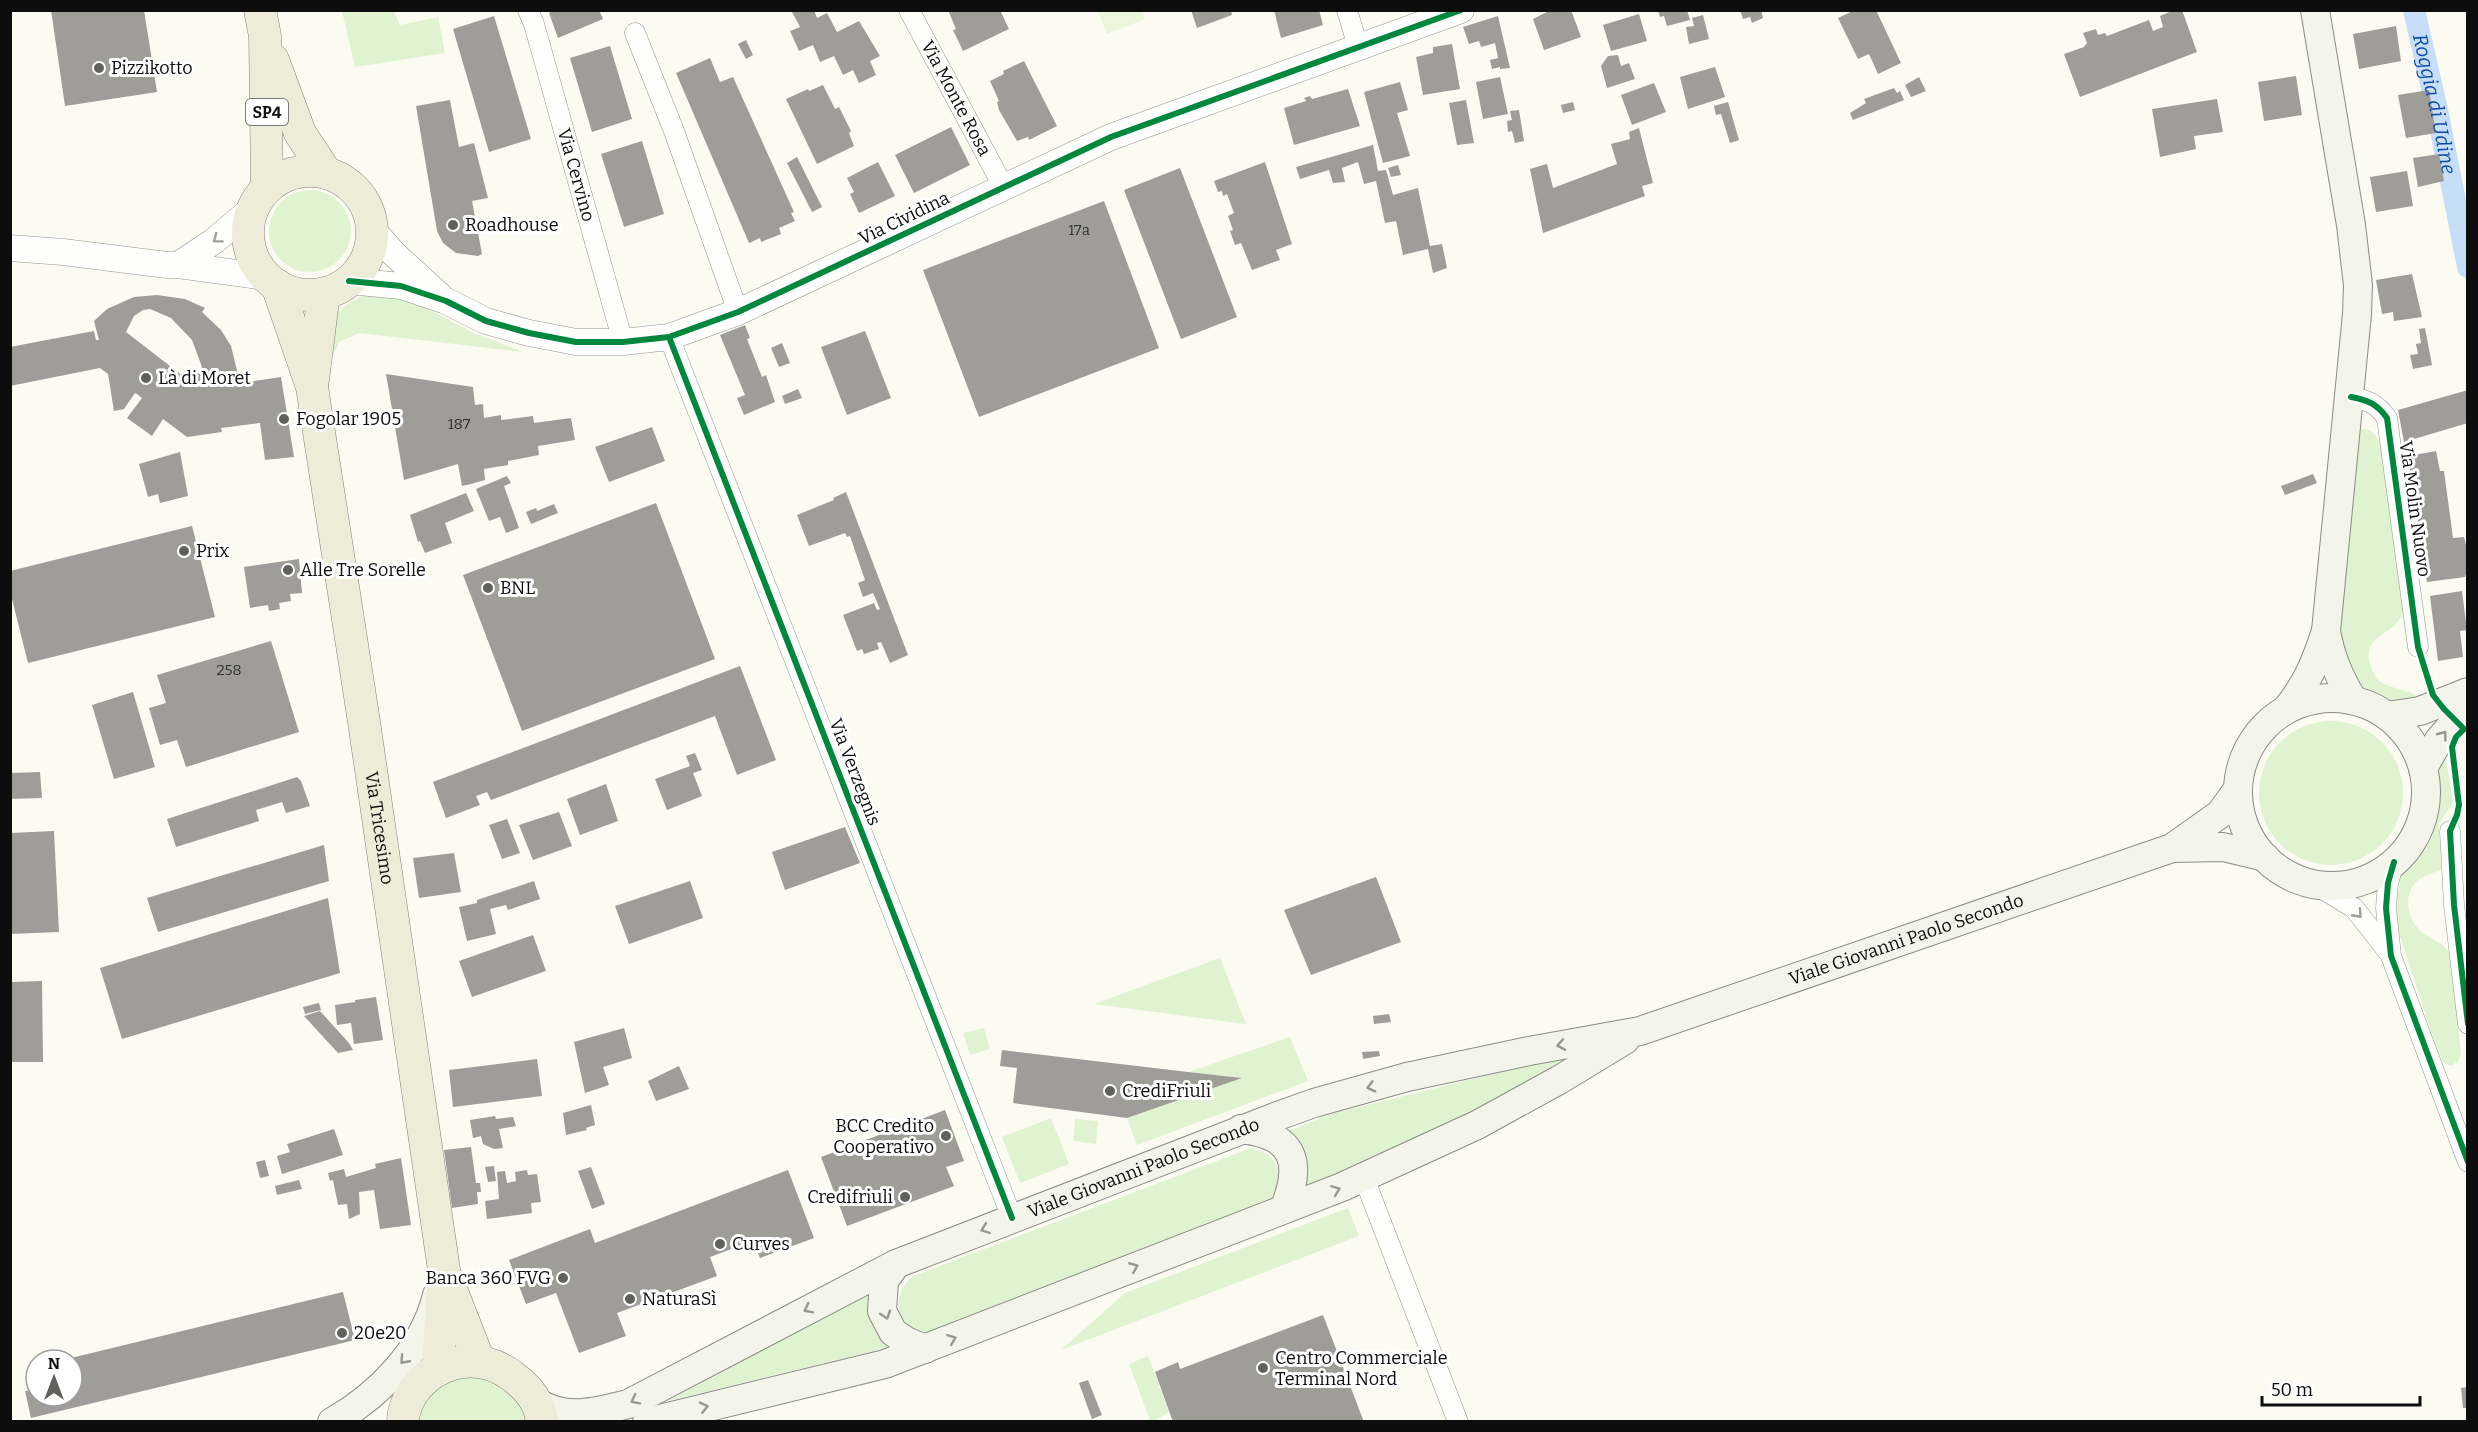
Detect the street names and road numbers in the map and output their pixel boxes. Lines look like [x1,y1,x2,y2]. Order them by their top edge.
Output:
street label: Via Monte Rosa [916,37,996,160]
road number: SP4 [246,99,288,125]
street label: Via Cervino [553,126,600,224]
street label: Via Cividina [855,186,953,249]
street label: Via Molin Nuovo [2395,440,2435,578]
street label: Via Verzegnis [825,715,885,829]
street label: Via Tricesimo [360,770,399,886]
street label: Viale Giovanni Paolo Secondo [1786,889,2026,990]
street label: Viale Giovanni Paolo Secondo [1025,1113,1262,1223]

